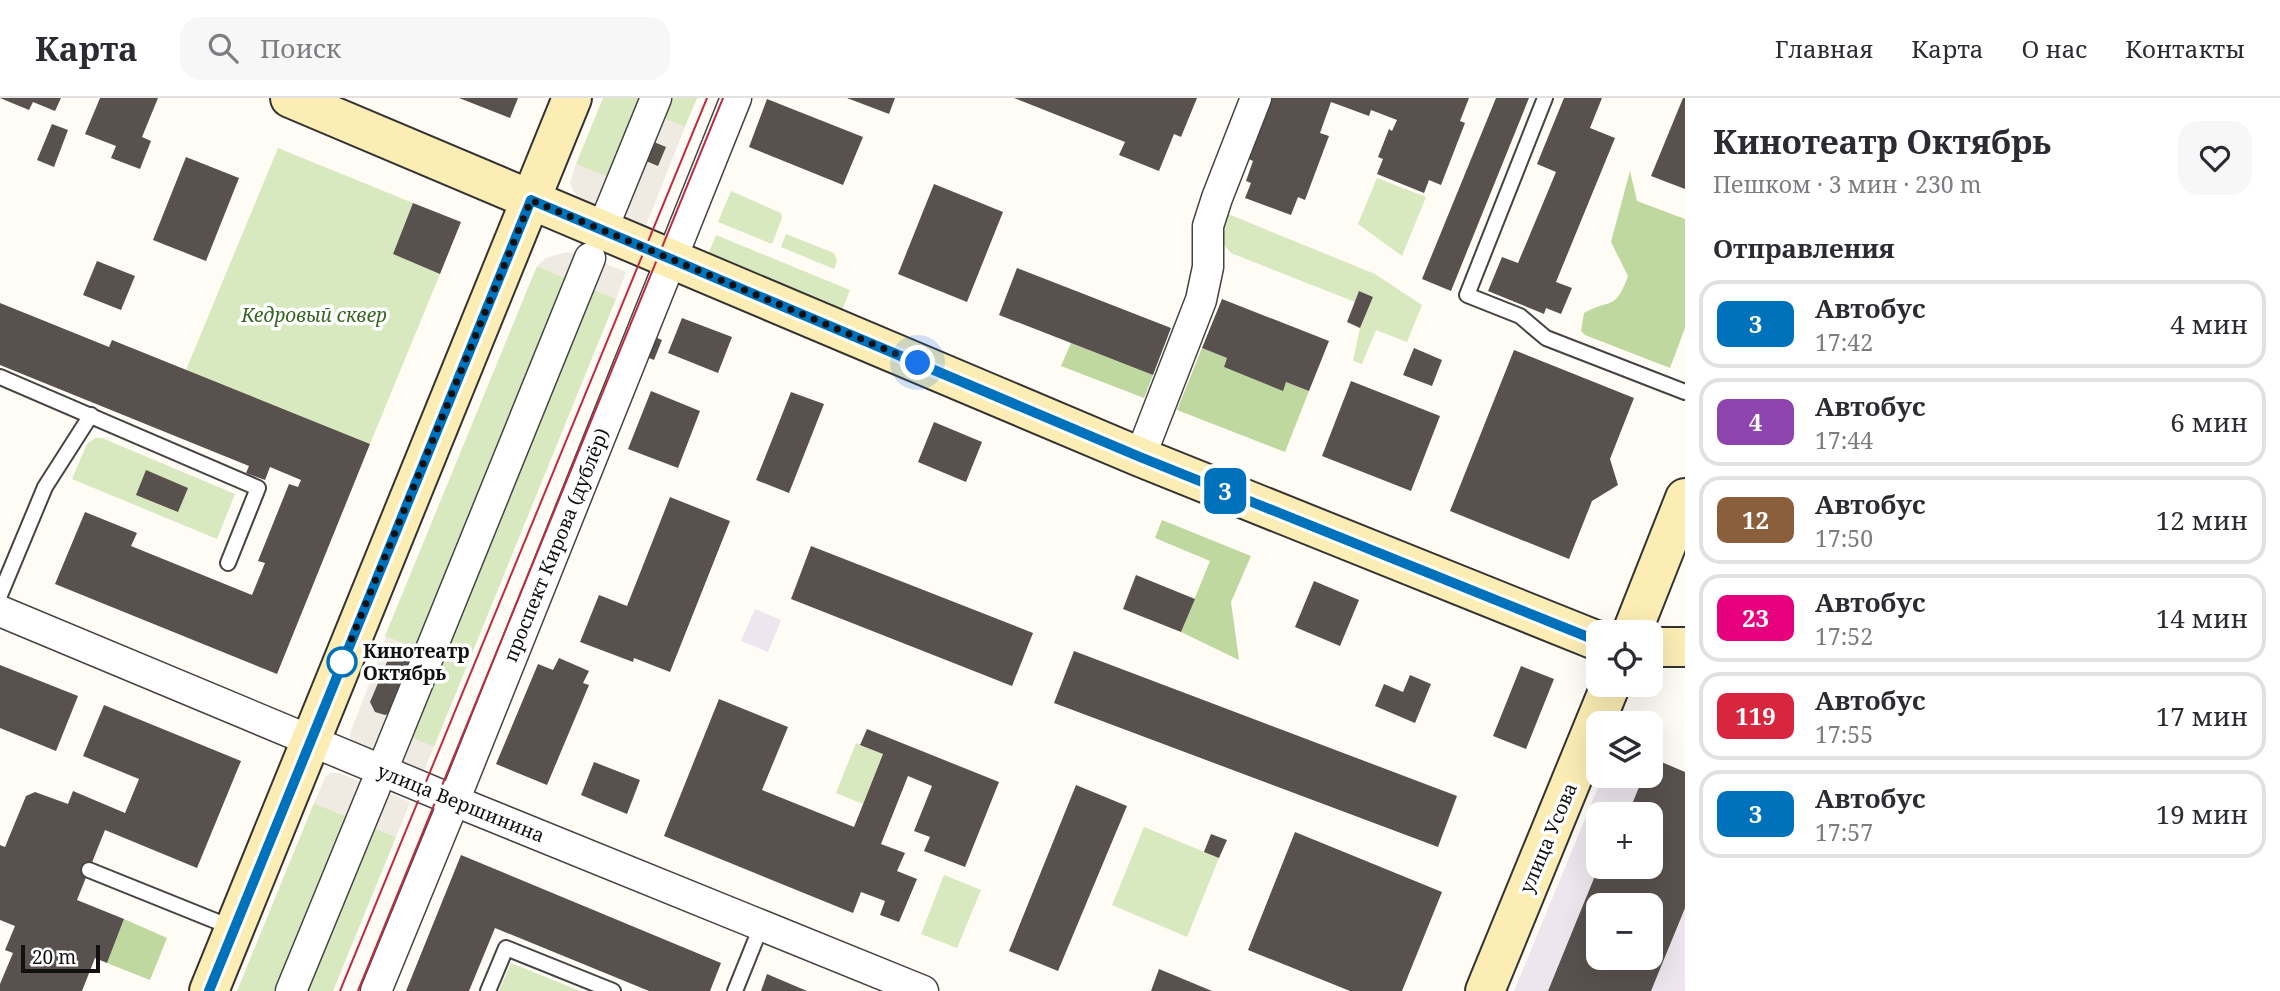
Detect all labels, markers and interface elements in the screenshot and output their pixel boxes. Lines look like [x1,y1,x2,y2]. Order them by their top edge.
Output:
search box [180,17,670,80]
text: Карта [35,26,138,71]
icon: search [204,29,242,67]
text: Поиск [260,30,341,66]
text: Главная [1775,32,1873,65]
text: Карта [1911,32,1984,65]
text: О нас [2022,32,2087,65]
text: Контакты [2125,32,2245,65]
text: Кинотеатр Октябрь [1713,119,2051,164]
button: heart [2178,121,2252,195]
text: Пешком · 3 мин · 230 m [1713,168,1981,200]
text: Отправления [1713,230,1895,266]
text: Автобус [1815,290,1925,326]
park label: Кедровый сквер [240,302,387,328]
text: 4 мин [2170,306,2248,342]
text: 3 [1749,307,1762,340]
text: 17:42 [1815,326,1873,358]
your location [900,345,935,380]
text: Автобус [1815,388,1925,424]
text: 6 мин [2170,404,2248,440]
text: 4 [1749,405,1762,438]
street label: проспект Кирова (дублёр) [497,424,615,666]
text: 17:44 [1815,424,1873,456]
line badge: 3 [1202,468,1248,514]
text: 3 [1218,474,1232,507]
text: Автобус [1815,486,1925,522]
text: 12 мин [2156,502,2248,538]
text: 12 [1742,503,1769,536]
text: 17:50 [1815,522,1873,554]
text: Автобус [1815,584,1925,620]
text: 14 мин [2156,600,2248,636]
text: 23 [1742,601,1769,634]
map controls [1586,620,1663,970]
button: locate [1586,620,1663,697]
text: 17:52 [1815,620,1873,652]
place label: Кинотеатр Октябрь [363,638,469,686]
marker: Кинотеатр Октябрь [327,647,357,677]
text: Автобус [1815,682,1925,718]
text: 17 мин [2156,698,2248,734]
text: 119 [1735,699,1776,732]
button: layers [1586,711,1663,788]
text: 17:55 [1815,718,1873,750]
street label: улица Вершинина [374,758,548,848]
street label: улица Усова [1513,779,1583,897]
text: Автобус [1815,780,1925,816]
text: 19 мин [2156,796,2248,832]
text: 3 [1749,797,1762,830]
button: + [1586,802,1663,879]
text: 17:57 [1815,816,1873,848]
button: − [1586,893,1663,970]
scale bar [21,942,100,974]
text: 20 m [32,944,76,970]

